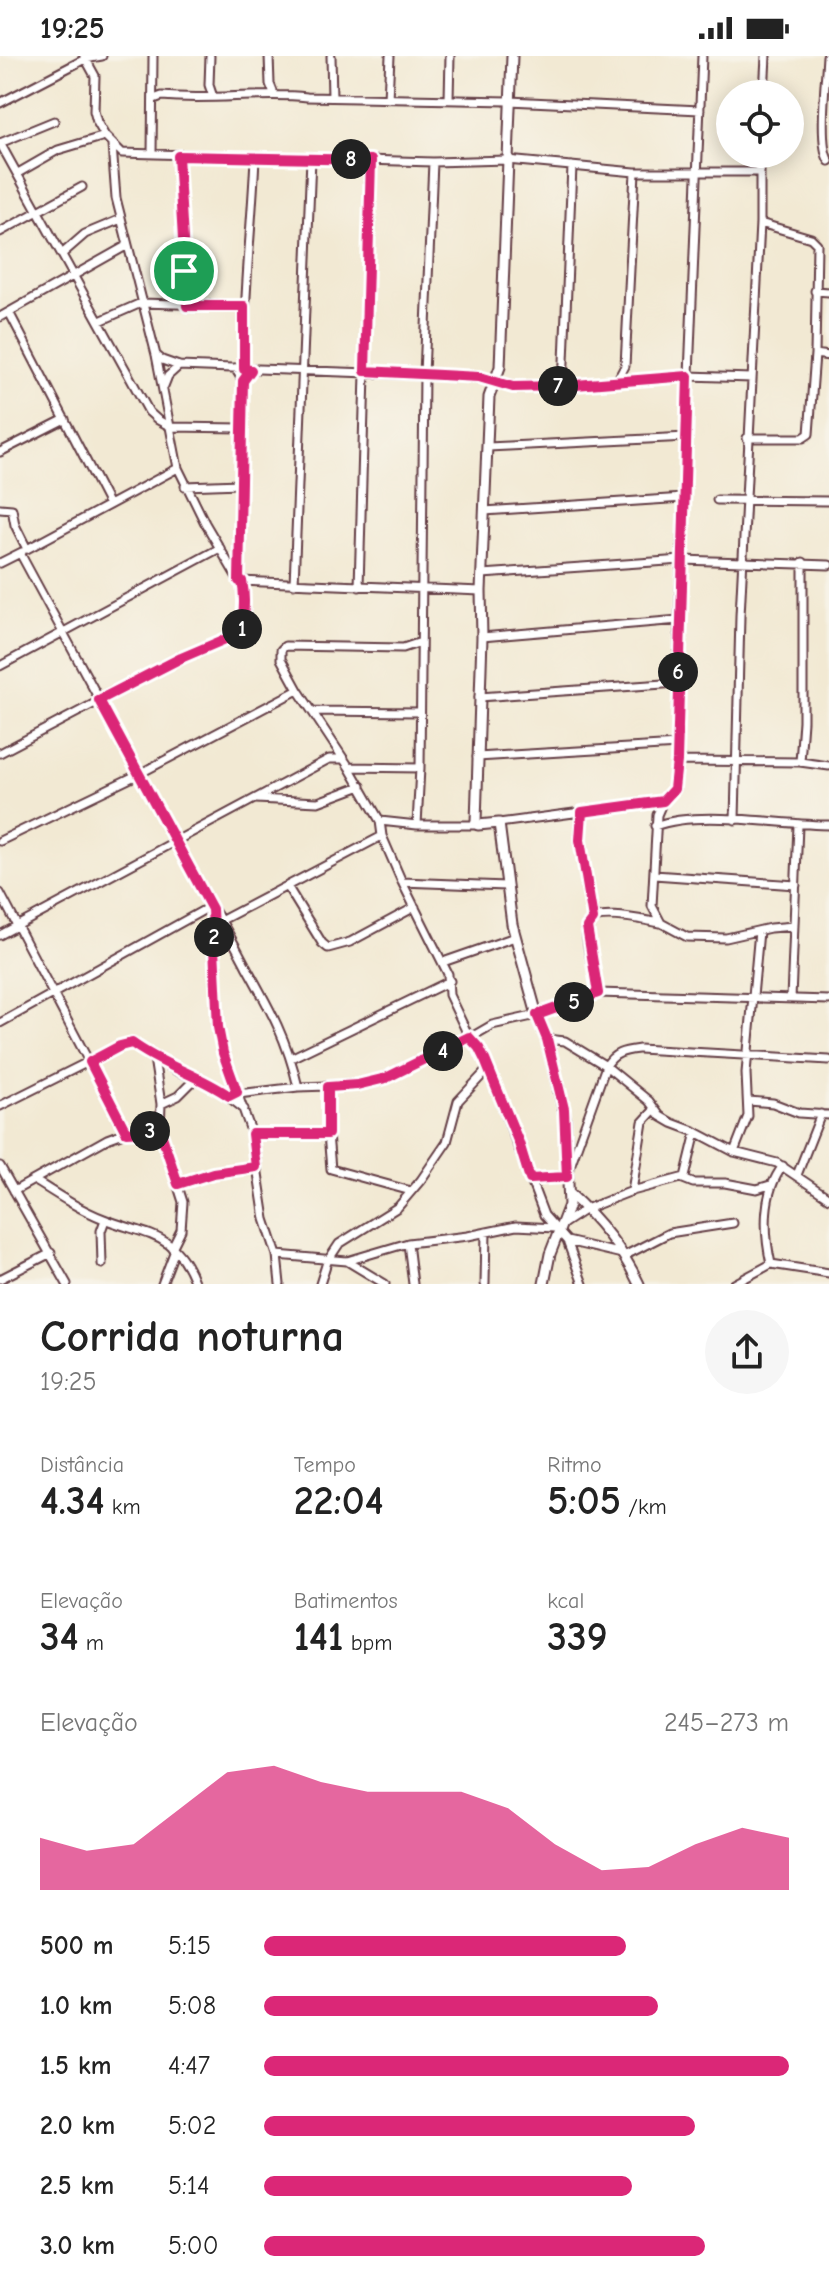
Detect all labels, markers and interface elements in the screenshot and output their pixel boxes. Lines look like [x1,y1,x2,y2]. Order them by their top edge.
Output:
text: 19:25 [40,11,105,46]
map controls [716,80,804,168]
button: locate [716,80,804,168]
pin: 8 [331,139,371,179]
text: 8 [345,146,357,172]
pin [150,237,218,305]
icon: arrive [162,249,206,293]
pin: 7 [538,366,578,406]
text: 7 [553,373,563,399]
pin: 1 [222,609,262,649]
text: 1 [238,616,246,642]
pin: 6 [658,652,698,692]
text: 6 [672,659,684,685]
pin: 2 [194,917,234,957]
text: 2 [209,924,219,950]
pin: 5 [554,982,594,1022]
text: 5 [568,989,580,1015]
pin: 4 [423,1031,463,1071]
text: 4 [438,1038,448,1064]
pin: 3 [130,1111,170,1151]
text: 3 [145,1118,155,1144]
button: share [705,1310,789,1394]
text: Corrida noturna [40,1311,344,1362]
text: 19:25 [40,1367,97,1397]
text: Distância [40,1452,124,1478]
text: Tempo [294,1452,356,1478]
text: Ritmo [547,1452,602,1478]
text: 4.34 [40,1478,104,1524]
text: 22:04 [294,1478,383,1524]
text: 5:05 [547,1478,621,1524]
text: km [104,1494,141,1520]
text: /km [621,1494,667,1520]
text: Elevação [40,1588,123,1614]
text: Batimentos [294,1588,398,1614]
text: kcal [547,1588,584,1614]
text: 34 [40,1614,78,1660]
text: 141 [294,1614,343,1660]
text: 339 [547,1614,608,1660]
text: m [78,1630,104,1656]
text: bpm [343,1630,392,1656]
text: Elevação [40,1708,138,1738]
text: 245–273 m [664,1708,789,1738]
text: 500 m [40,1931,114,1961]
text: 5:15 [168,1931,211,1961]
text: 1.0 km [40,1991,112,2021]
text: 5:08 [168,1991,216,2021]
text: 1.5 km [40,2051,111,2081]
text: 4:47 [168,2051,210,2081]
text: 2.0 km [40,2111,115,2141]
text: 5:02 [168,2111,216,2141]
text: 2.5 km [40,2171,114,2201]
text: 5:14 [168,2171,210,2201]
text: 3.0 km [40,2231,115,2261]
text: 5:00 [168,2231,218,2261]

